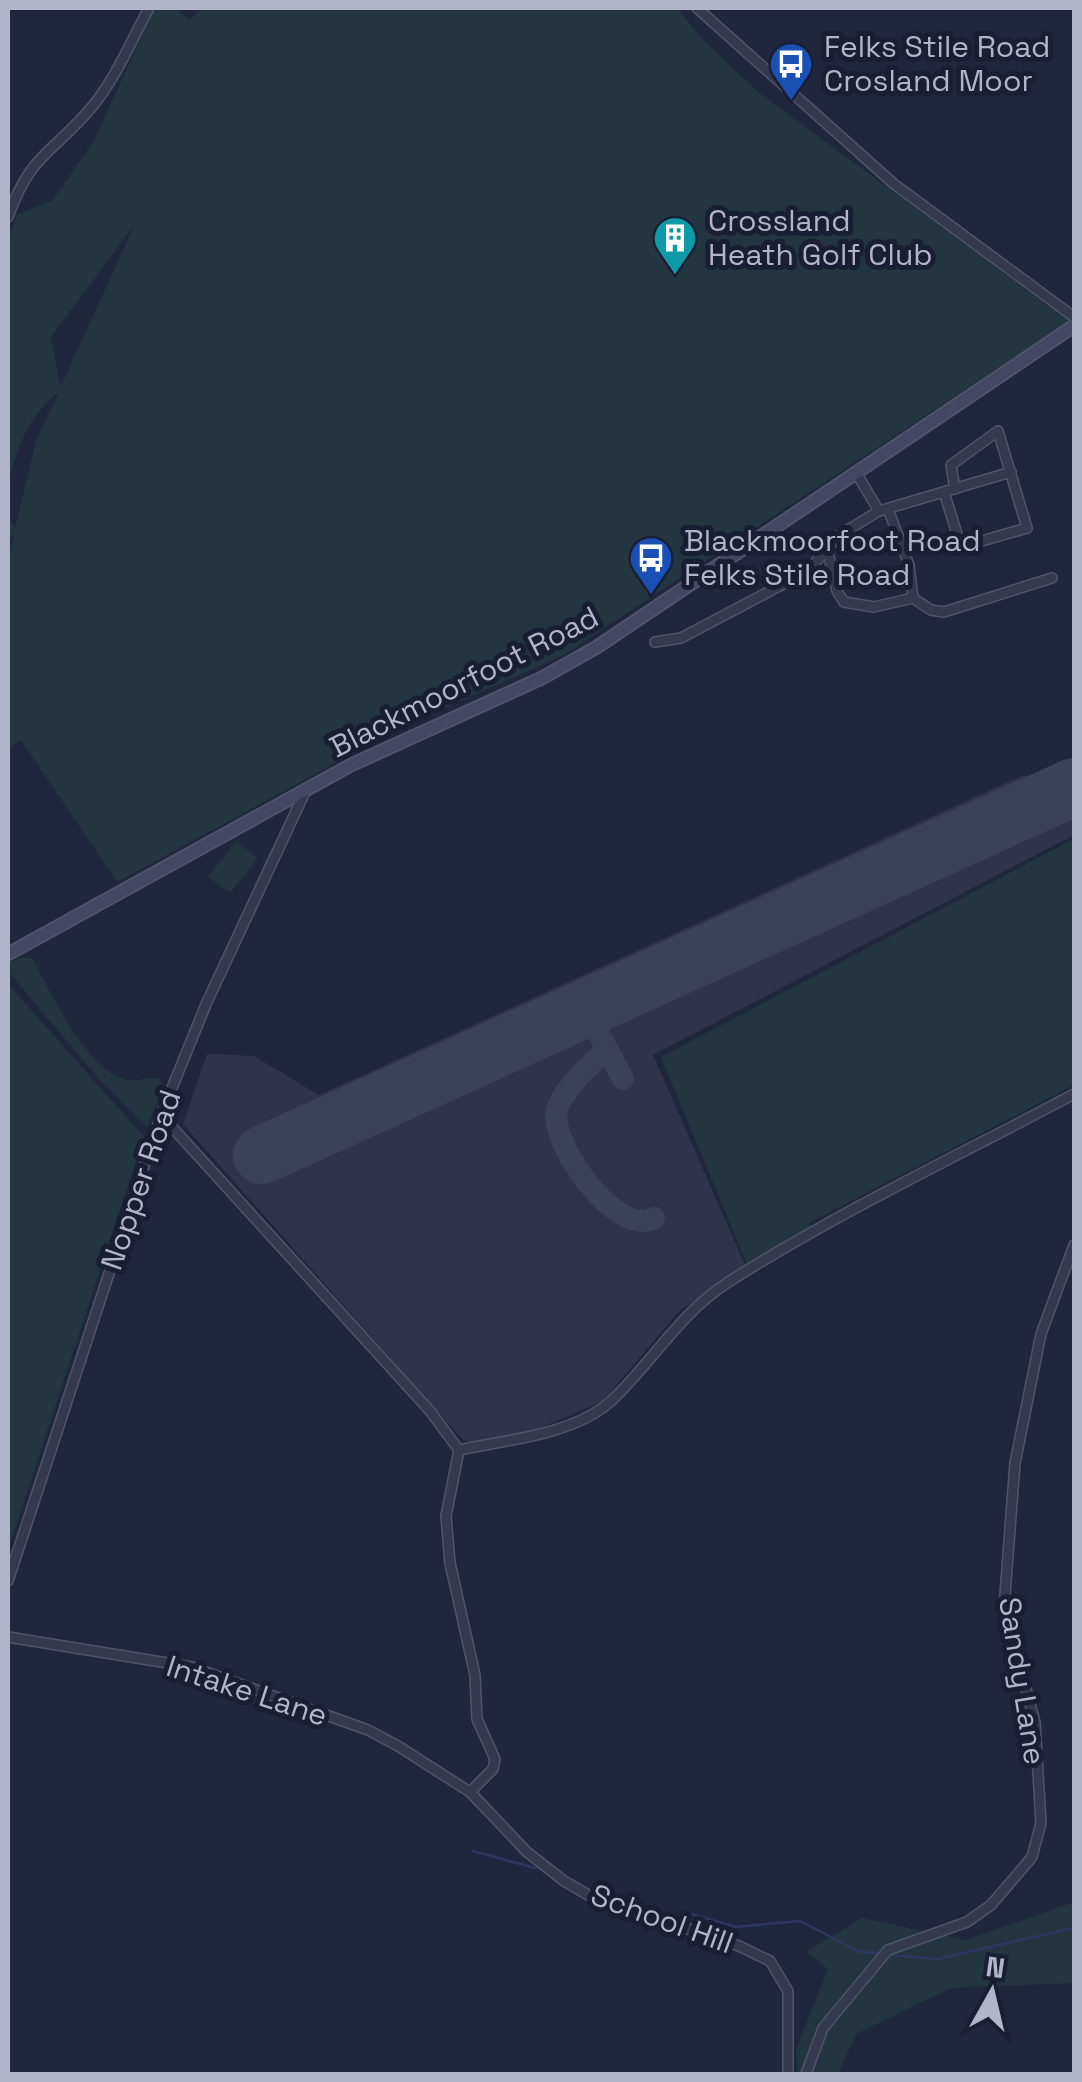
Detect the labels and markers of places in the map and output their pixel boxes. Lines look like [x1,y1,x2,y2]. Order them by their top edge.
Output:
place label: Felks Stile Road Crosland Moor [824,27,1050,100]
bus stop icon: Felks Stile Road Crosland Moor [768,41,814,102]
place label: Crossland Heath Golf Club [708,201,933,274]
building icon: Crossland Heath Golf Club [652,215,698,276]
place label: Blackmoorfoot Road Felks Stile Road [684,521,980,594]
bus stop icon: Blackmoorfoot Road Felks Stile Road [628,535,674,596]

